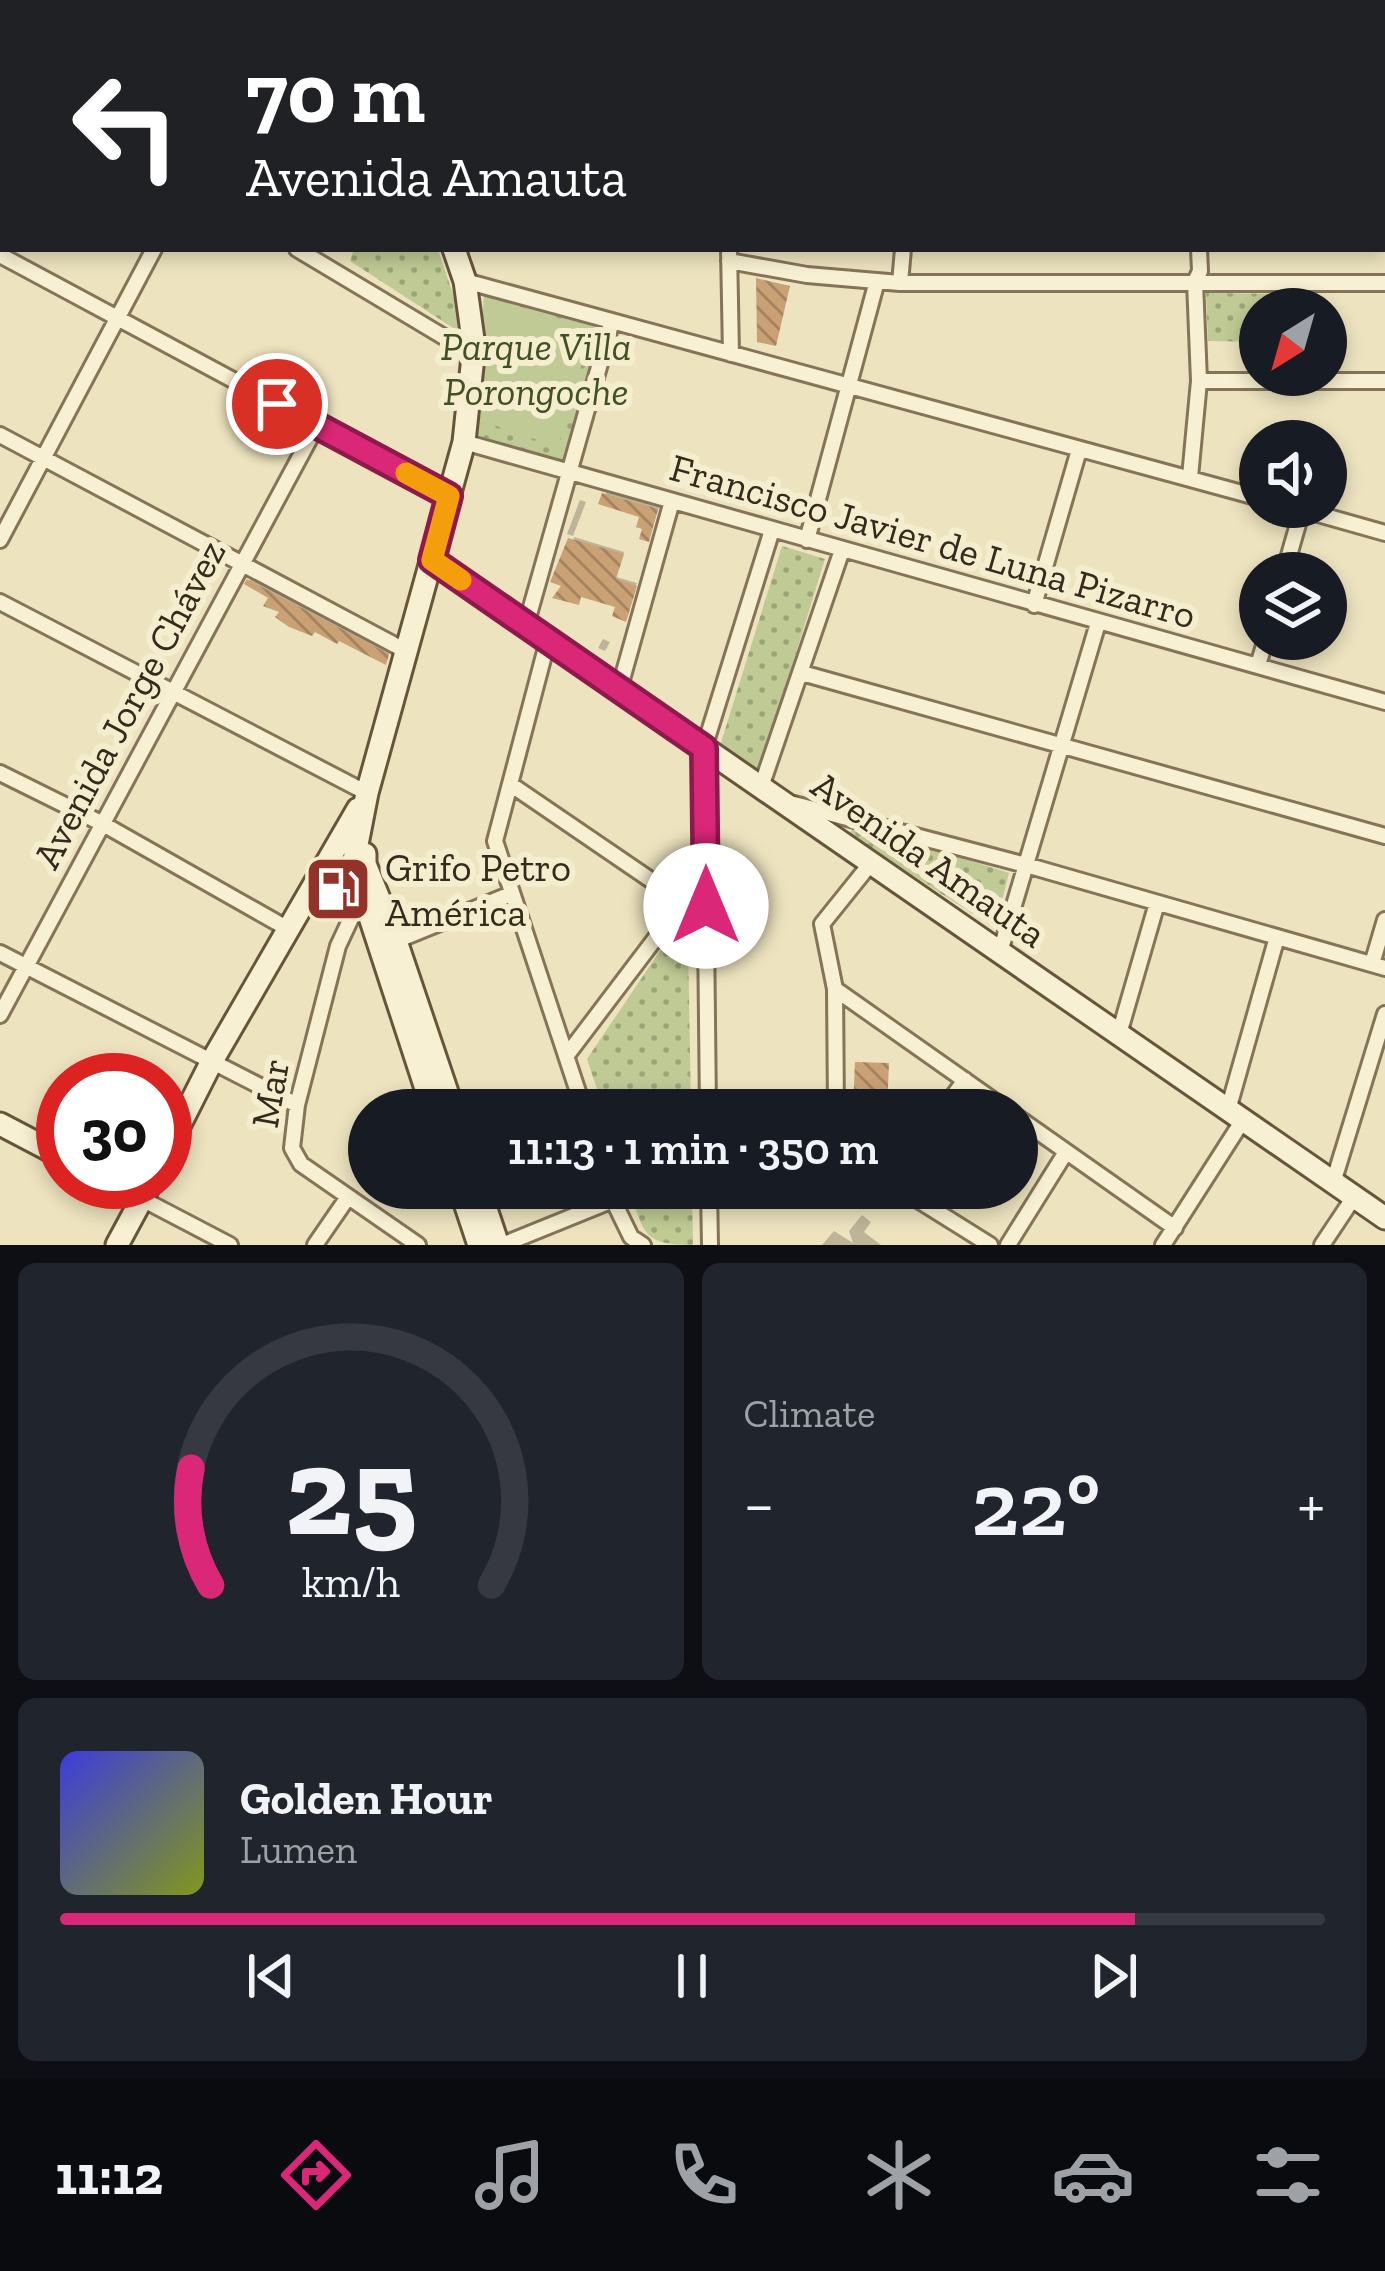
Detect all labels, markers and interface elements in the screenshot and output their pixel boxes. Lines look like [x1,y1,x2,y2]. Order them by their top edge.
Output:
text: 70 m [246,43,425,144]
icon: left [48,48,204,204]
text: Avenida Amauta [246,145,627,210]
north arrow [1239,288,1347,396]
map controls [1239,288,1347,660]
park label: Parque Villa Porongoche [441,323,631,415]
pin [226,353,328,455]
icon: arrive [244,371,310,437]
button: sound [1239,420,1347,528]
street label: Francisco Javier de Luna Pizarro [665,443,1201,639]
street label: Avenida Jorge Chávez [23,532,235,876]
button: layers [1239,552,1347,660]
street label: Avenida Amauta [803,761,1055,957]
position arrow [643,843,769,969]
place label: Grifo Petro América [385,844,571,936]
fuel station icon: Grifo Petro América [303,854,373,924]
speed limit sign: 30 [36,1053,192,1209]
street label: Mar [241,1055,299,1131]
text: 11:13 · 1 min · 350 m [508,1122,878,1176]
text: Climate [744,1390,875,1437]
text: 25 [285,1416,417,1566]
text: 22° [971,1450,1100,1558]
text: − [744,1465,774,1544]
text: + [1297,1465,1325,1544]
text: km/h [302,1556,400,1607]
text: Golden Hour [240,1772,493,1826]
text: Lumen [240,1826,357,1873]
icon: previous [238,1943,304,2009]
icon: pause [659,1943,725,2009]
icon: next [1081,1943,1147,2009]
icon: directions [274,2133,358,2217]
icon: music [468,2133,552,2217]
icon: phone [662,2133,746,2217]
icon: climate [857,2133,941,2217]
icon: car [1051,2133,1135,2217]
icon: filters [1246,2133,1330,2217]
text: 11:12 [55,2143,163,2208]

